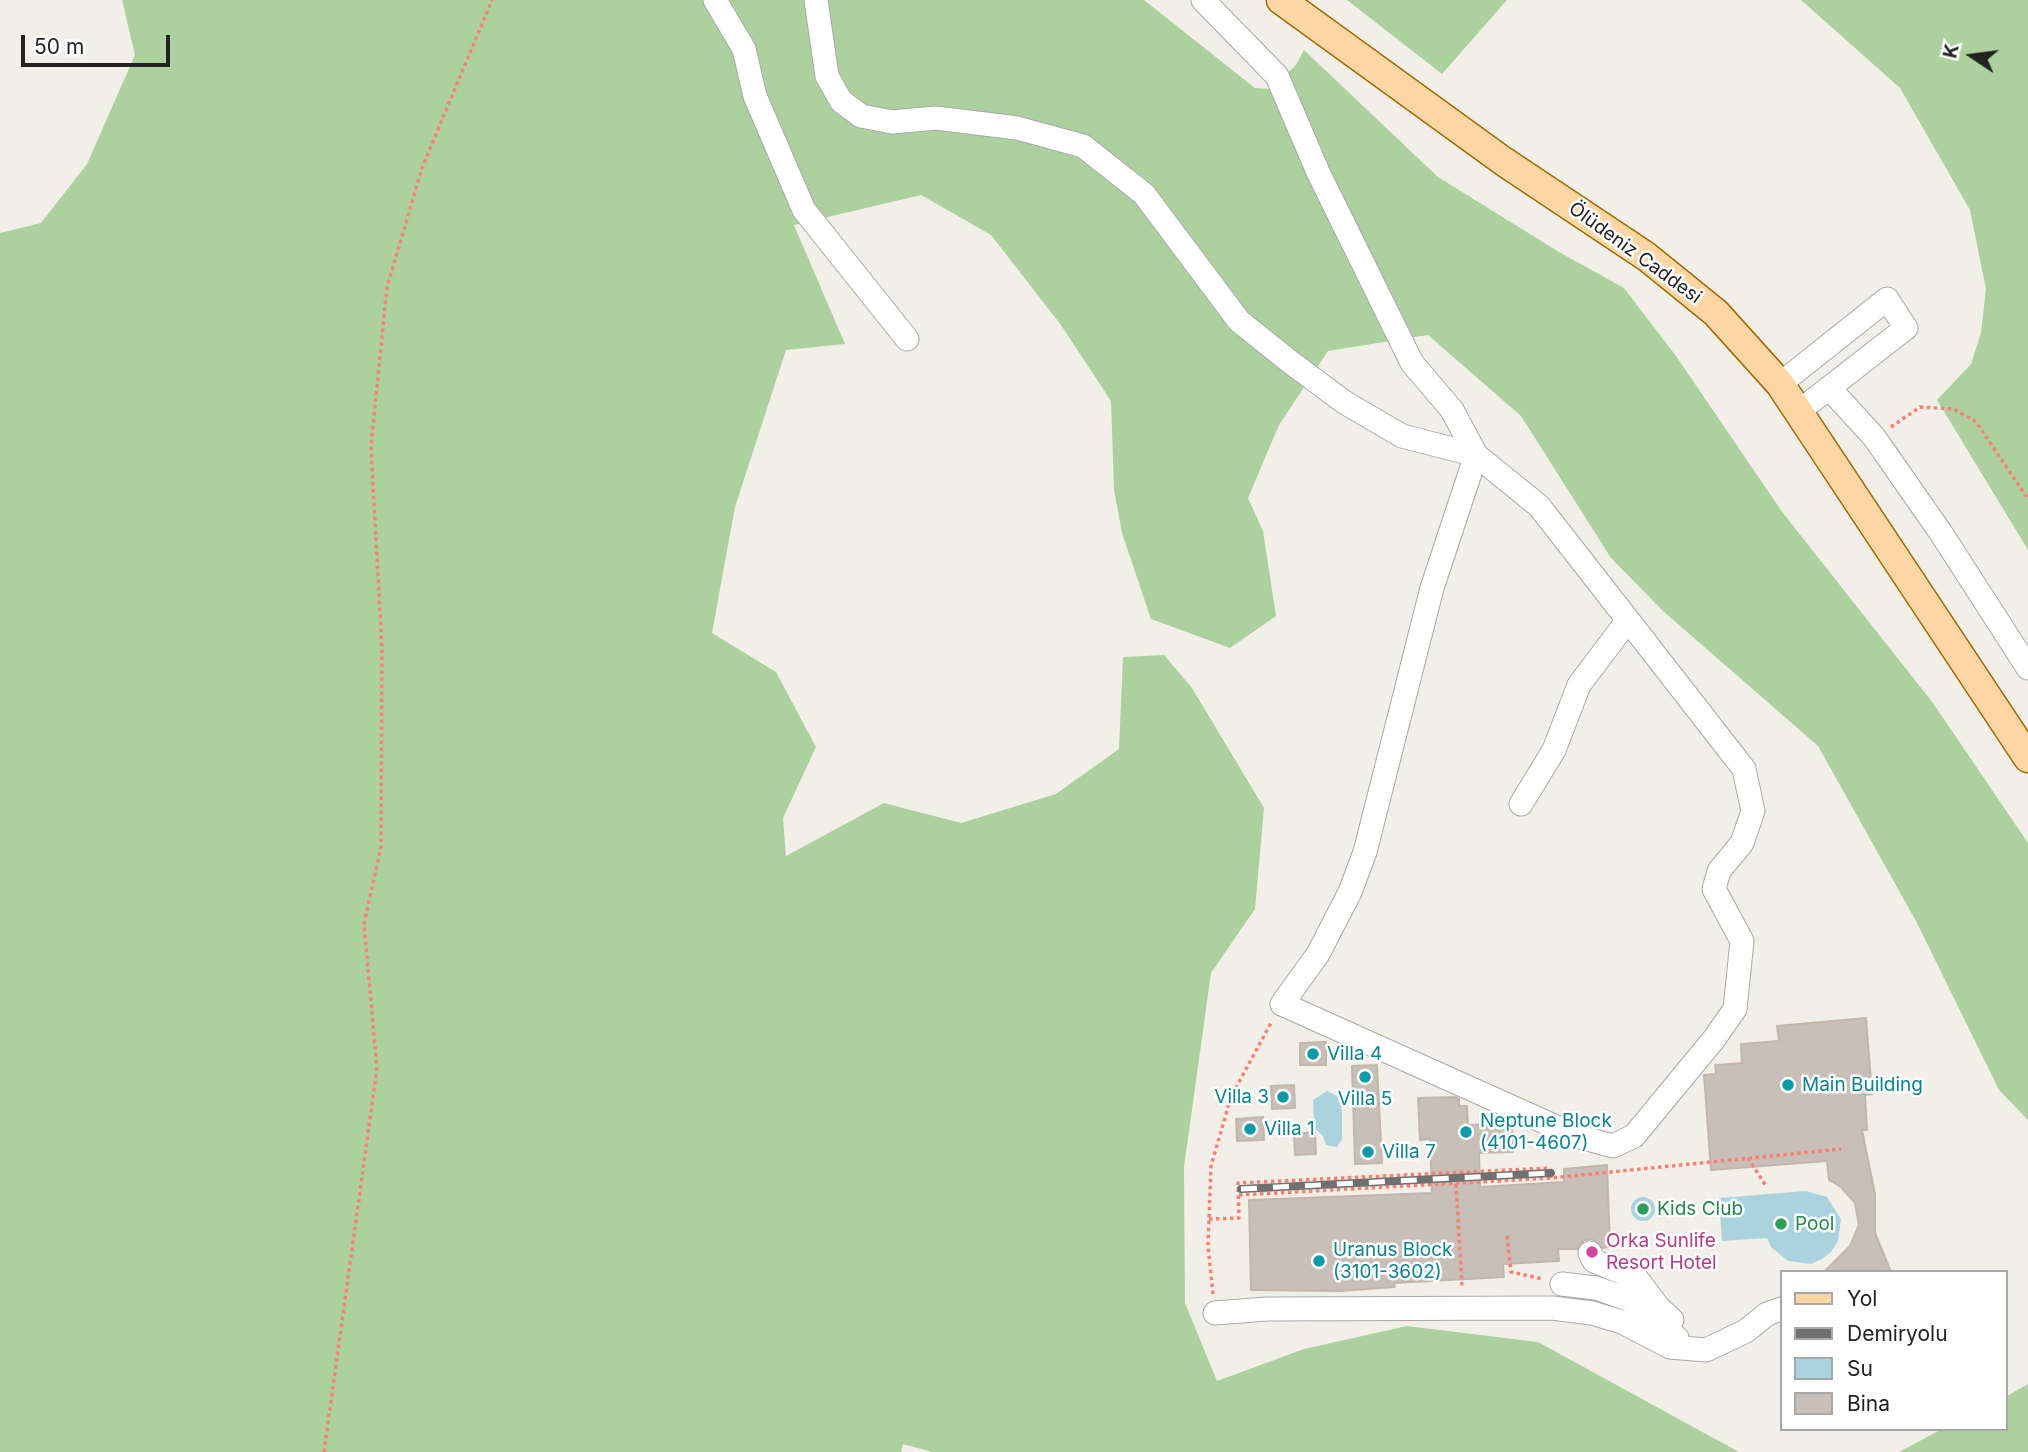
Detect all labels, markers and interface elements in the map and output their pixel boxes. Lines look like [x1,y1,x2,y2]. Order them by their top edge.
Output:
scale bar [24,21,173,65]
north arrow [1937,21,2007,91]
text: 50 m [34,34,84,59]
text: K [1938,42,1964,60]
street label: Ölüdeniz Caddesi [1564,197,1706,309]
place label: Villa 4 [1327,1043,1382,1065]
marker: Villa 4 [1305,1046,1321,1062]
marker: Villa 5 [1357,1069,1373,1085]
place label: Main Building [1802,1074,1923,1096]
marker: Main Building [1780,1077,1796,1093]
place label: Villa 3 [1214,1086,1269,1108]
place label: Villa 5 [1338,1088,1392,1110]
marker: Villa 3 [1275,1089,1291,1105]
place label: Neptune Block (4101-4607) [1480,1110,1612,1154]
place label: Villa 1 [1264,1118,1315,1140]
marker: Villa 1 [1242,1121,1258,1137]
marker: Neptune Block (4101-4607) [1458,1124,1474,1140]
place label: Villa 7 [1382,1141,1436,1163]
marker: Villa 7 [1360,1144,1376,1160]
place label: Kids Club [1657,1198,1743,1220]
marker: Kids Club [1635,1201,1651,1217]
place label: Pool [1795,1213,1834,1235]
marker: Pool [1773,1216,1789,1232]
place label: Orka Sunlife Resort Hotel [1606,1230,1717,1274]
place label: Uranus Block (3101-3602) [1333,1239,1453,1283]
marker: Orka Sunlife Resort Hotel [1584,1244,1600,1260]
marker: Uranus Block (3101-3602) [1311,1253,1327,1269]
legend [1780,1270,2007,1431]
text: Yol [1847,1286,1877,1311]
text: Demiryolu [1847,1321,1948,1346]
text: Su [1847,1356,1873,1381]
text: Bina [1847,1391,1890,1416]

